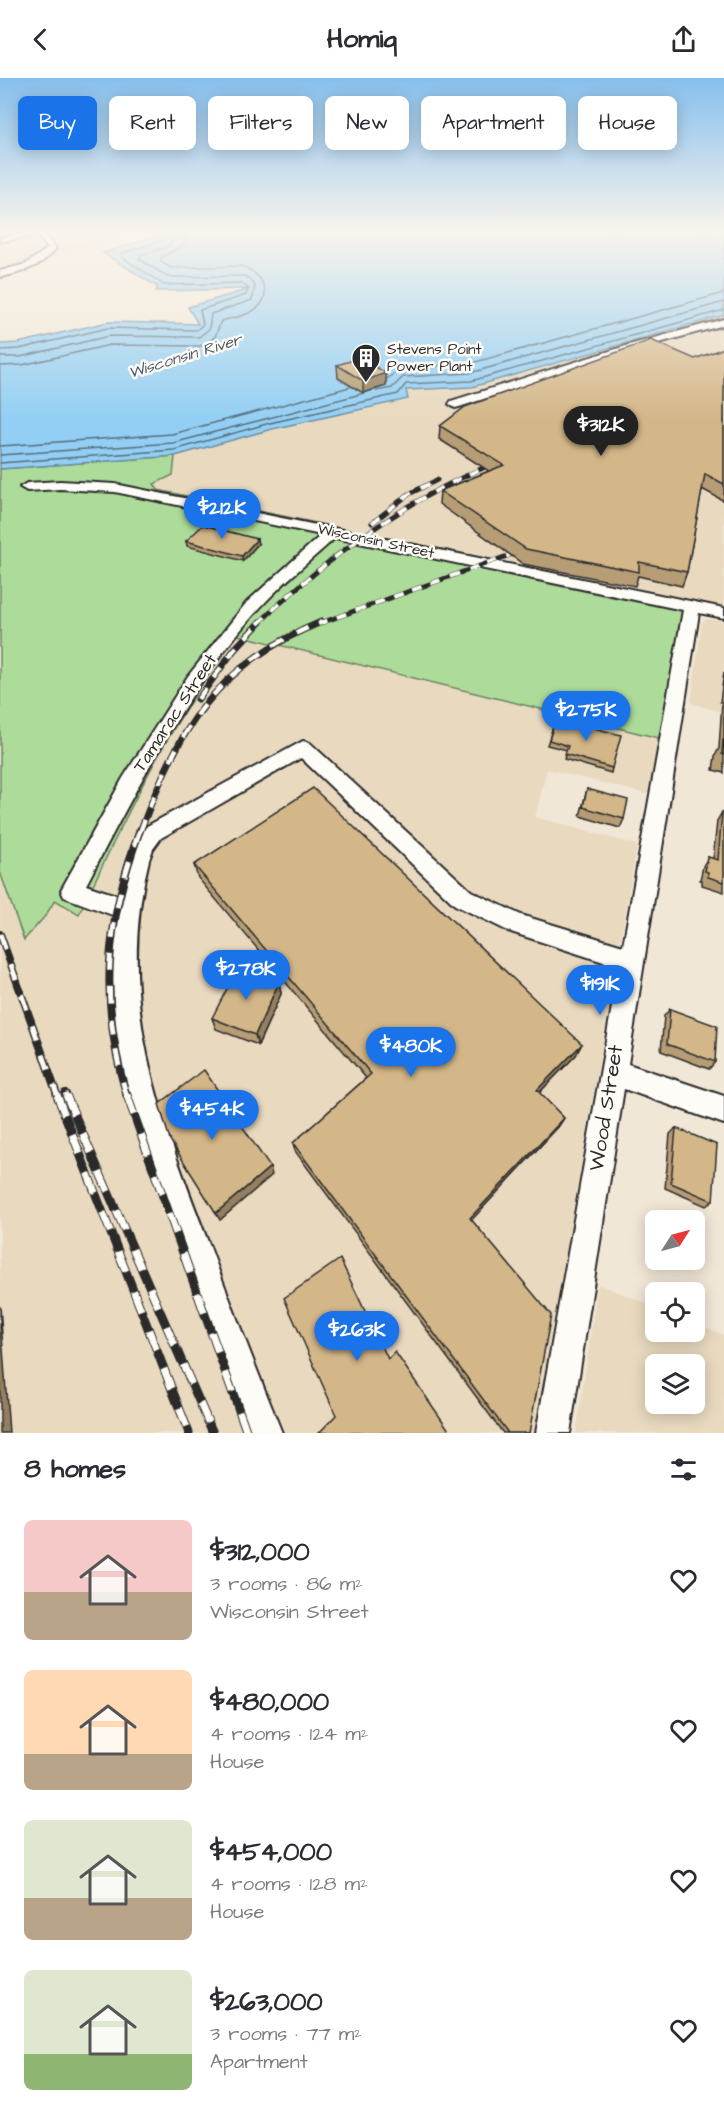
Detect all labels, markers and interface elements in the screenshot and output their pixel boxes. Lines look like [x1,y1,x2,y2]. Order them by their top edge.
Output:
text: Homiq [327,20,397,58]
icon: back [24,23,57,56]
icon: share [667,23,700,56]
chip: Buy [18,96,97,150]
chip: Rent [109,96,196,150]
chip: Filters [208,96,313,150]
chip: New [325,96,409,150]
chip: Apartment [421,96,566,150]
chip: House [578,96,677,150]
water label: Wisconsin River [126,328,246,384]
place label: Stevens Point Power Plant [387,339,482,377]
building icon: Stevens Point Power Plant [350,342,382,384]
pin: $312K [559,406,643,457]
text: $312K [577,411,625,439]
pin: $212K [180,489,264,540]
text: $212K [198,494,246,522]
street label: Wisconsin Street [316,518,436,564]
street label: Tamarac Street [127,648,223,777]
pin: $275K [544,691,628,742]
text: $275K [555,696,617,724]
pin: $278K [204,950,288,1001]
text: $278K [216,955,276,983]
pin: $191K [558,965,642,1016]
text: $191K [580,970,620,998]
pin: $480K [369,1027,453,1078]
text: $480K [380,1032,442,1060]
street label: Wood Street [582,1042,630,1173]
pin: $454K [170,1090,254,1141]
text: $454K [180,1095,244,1123]
north arrow [645,1210,705,1270]
map controls [645,1210,705,1414]
button: locate [645,1282,705,1342]
pin: $263K [315,1311,399,1362]
text: $263K [328,1316,386,1344]
button: layers [645,1354,705,1414]
text: 8 homes [24,1451,126,1487]
icon: filters [667,1453,700,1486]
text: $312,000 [210,1534,310,1570]
icon: home [72,1544,144,1616]
icon: heart [667,1564,700,1597]
text: 3 rooms · 86 m² [210,1570,363,1598]
text: Wisconsin Street [210,1598,369,1626]
text: $480,000 [210,1684,329,1720]
icon: home [72,1694,144,1766]
icon: heart [667,1714,700,1747]
text: 4 rooms · 124 m² [210,1720,368,1748]
text: House [210,1748,264,1776]
text: $454,000 [210,1834,332,1870]
icon: home [72,1844,144,1916]
icon: heart [667,1864,700,1897]
text: 4 rooms · 128 m² [210,1870,368,1898]
text: House [210,1898,264,1926]
text: $263,000 [210,1984,323,2020]
icon: home [72,1994,144,2066]
icon: heart [667,2014,700,2047]
text: 3 rooms · 77 m² [210,2020,362,2048]
text: Apartment [210,2048,308,2076]

